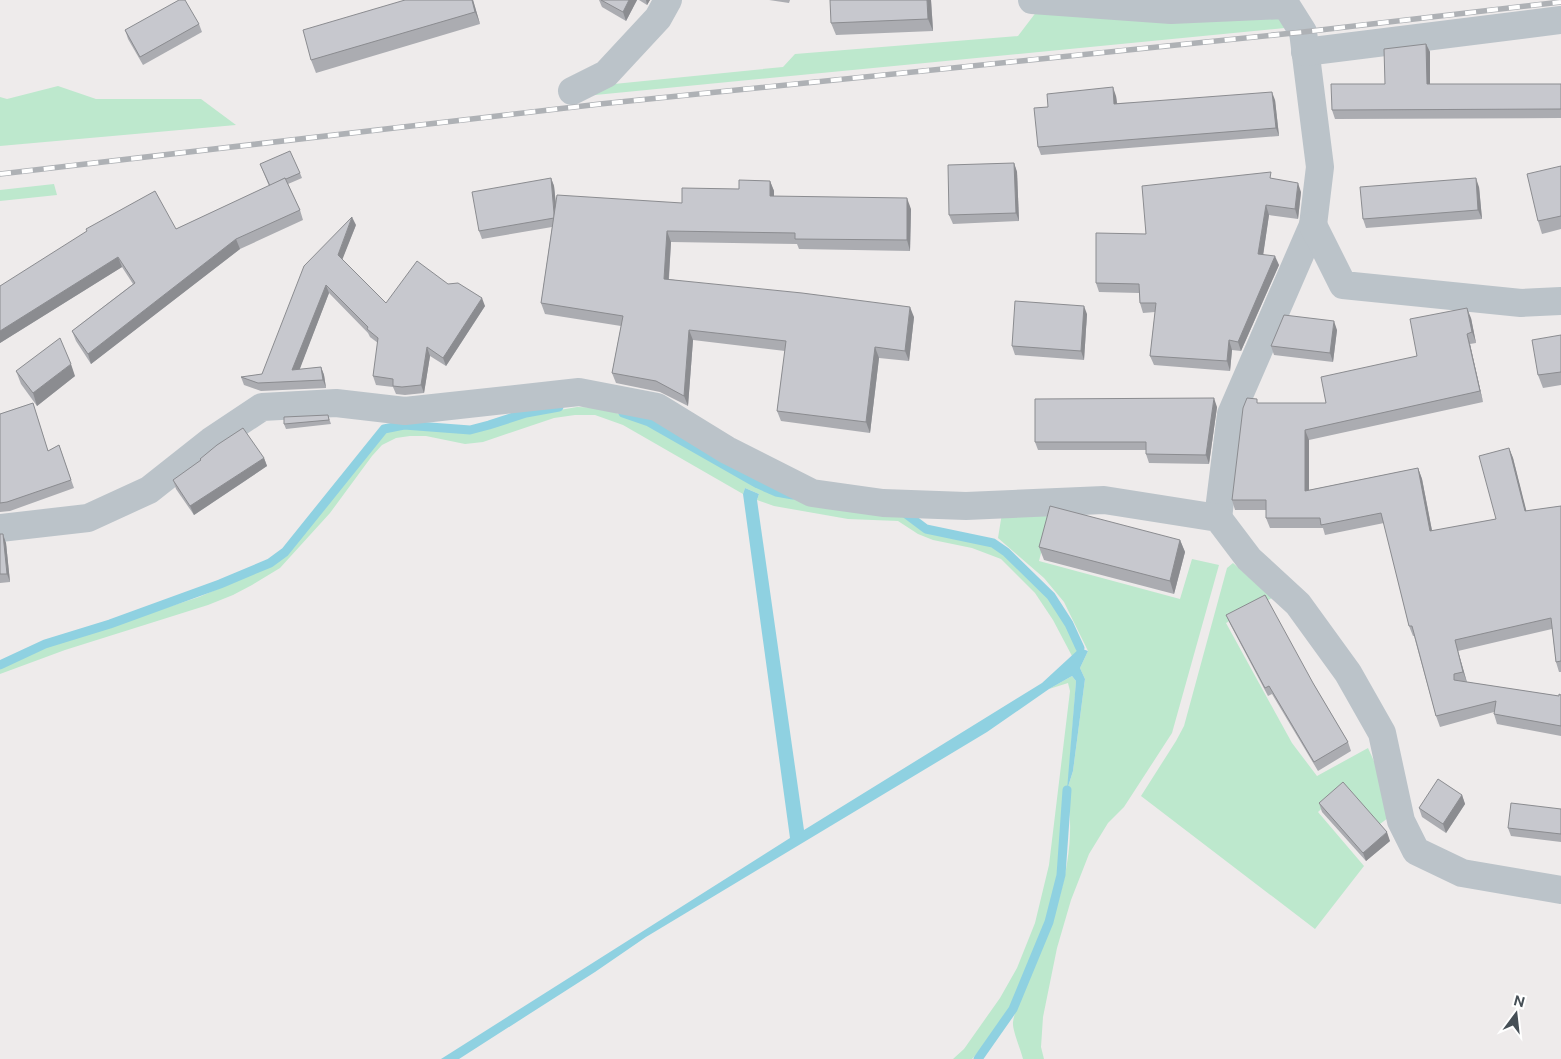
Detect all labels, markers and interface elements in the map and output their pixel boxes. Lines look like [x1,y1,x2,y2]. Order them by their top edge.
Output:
north arrow [1491,989,1541,1039]
text: N [1512,992,1527,1011]

